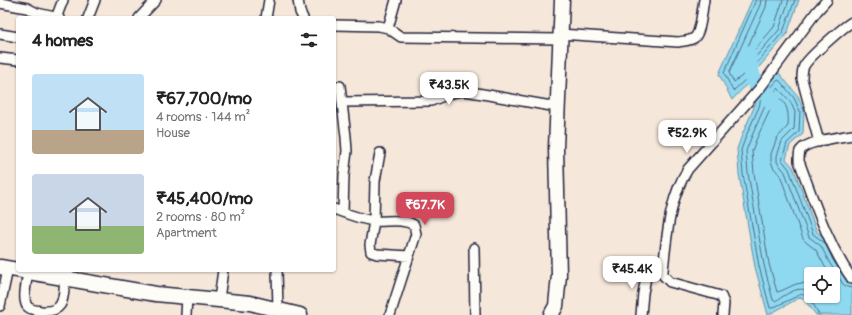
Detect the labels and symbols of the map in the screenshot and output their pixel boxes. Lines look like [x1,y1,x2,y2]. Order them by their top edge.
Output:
pin: ₹43.5K [416,72,482,106]
pin: ₹52.9K [654,120,720,154]
pin: ₹67.7K [392,192,458,226]
pin: ₹45.4K [599,256,665,290]

